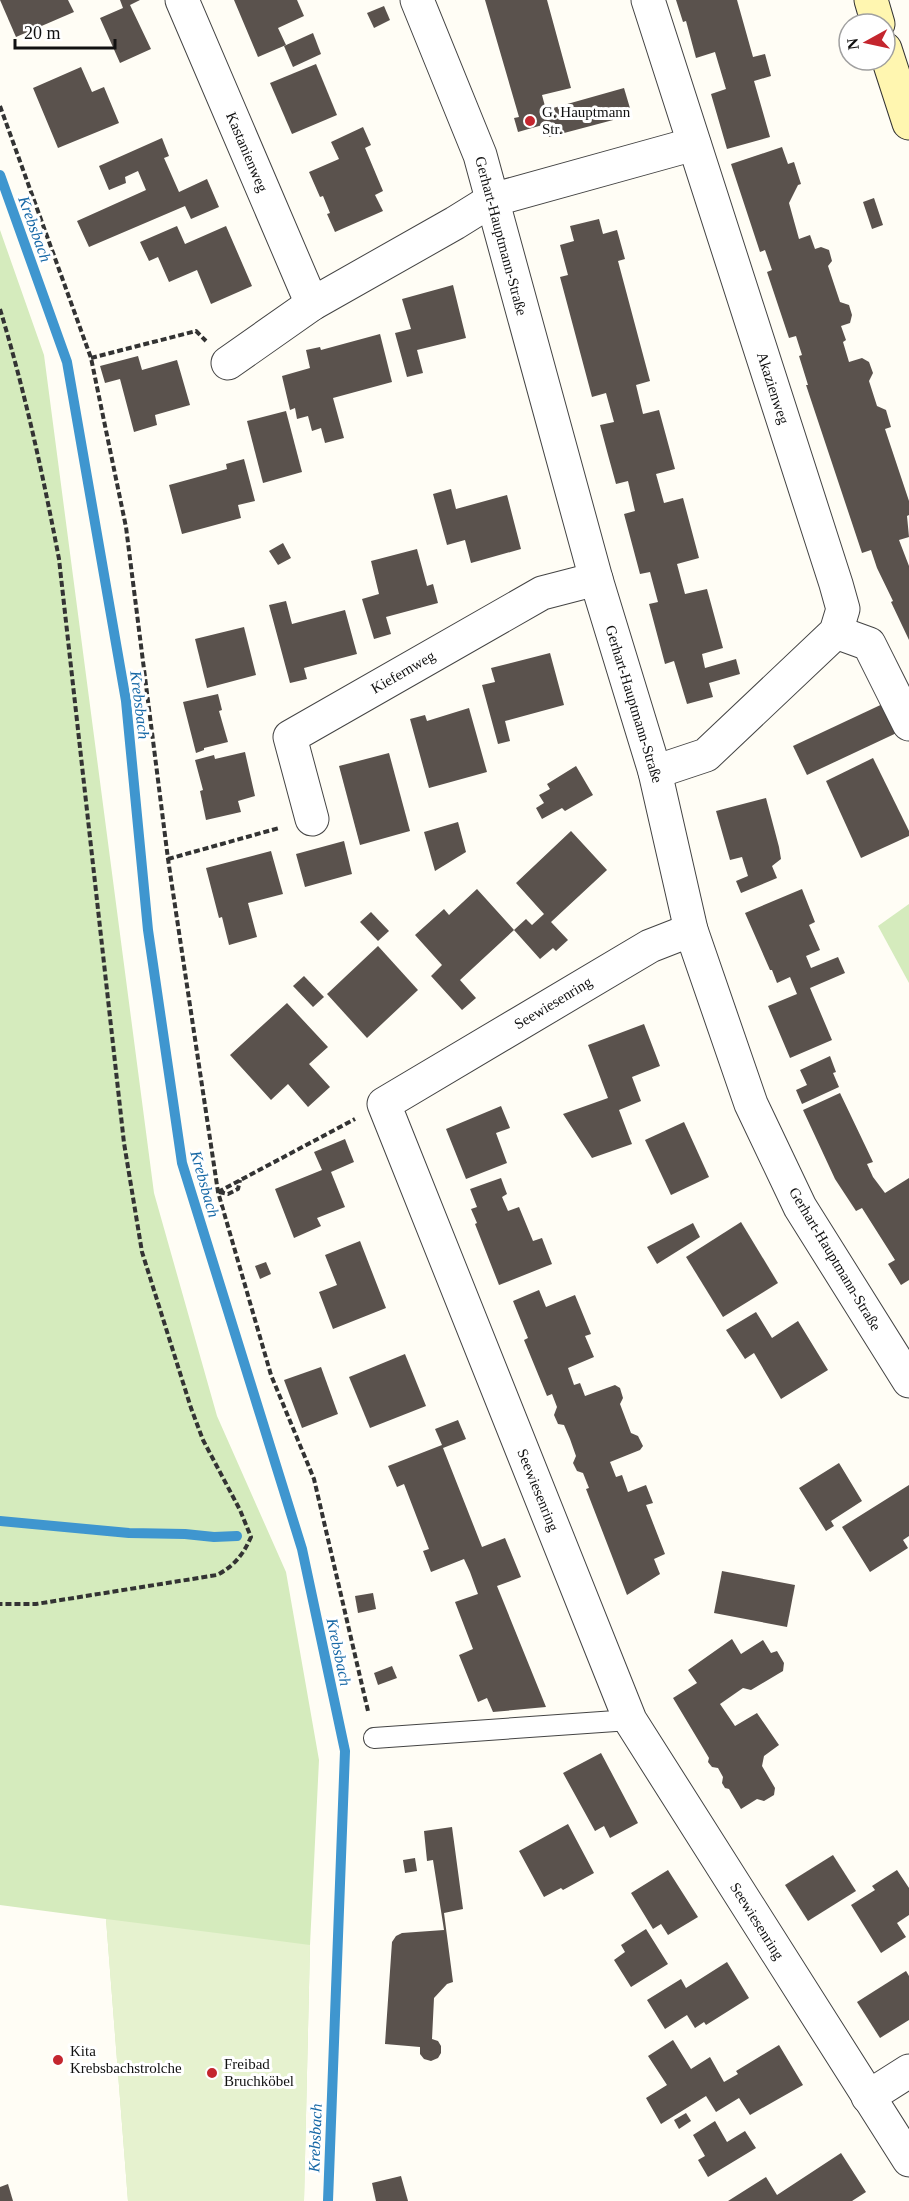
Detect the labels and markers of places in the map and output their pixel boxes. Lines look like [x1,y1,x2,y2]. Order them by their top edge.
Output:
place label: G. Hauptmann Str. [542,104,631,137]
marker: G. Hauptmann Str. [523,114,537,128]
place label: Kita Krebsbachstrolche [70,2043,182,2076]
marker: Kita Krebsbachstrolche [51,2053,65,2067]
place label: Freibad Bruchköbel [224,2056,294,2089]
marker: Freibad Bruchköbel [205,2066,219,2080]

